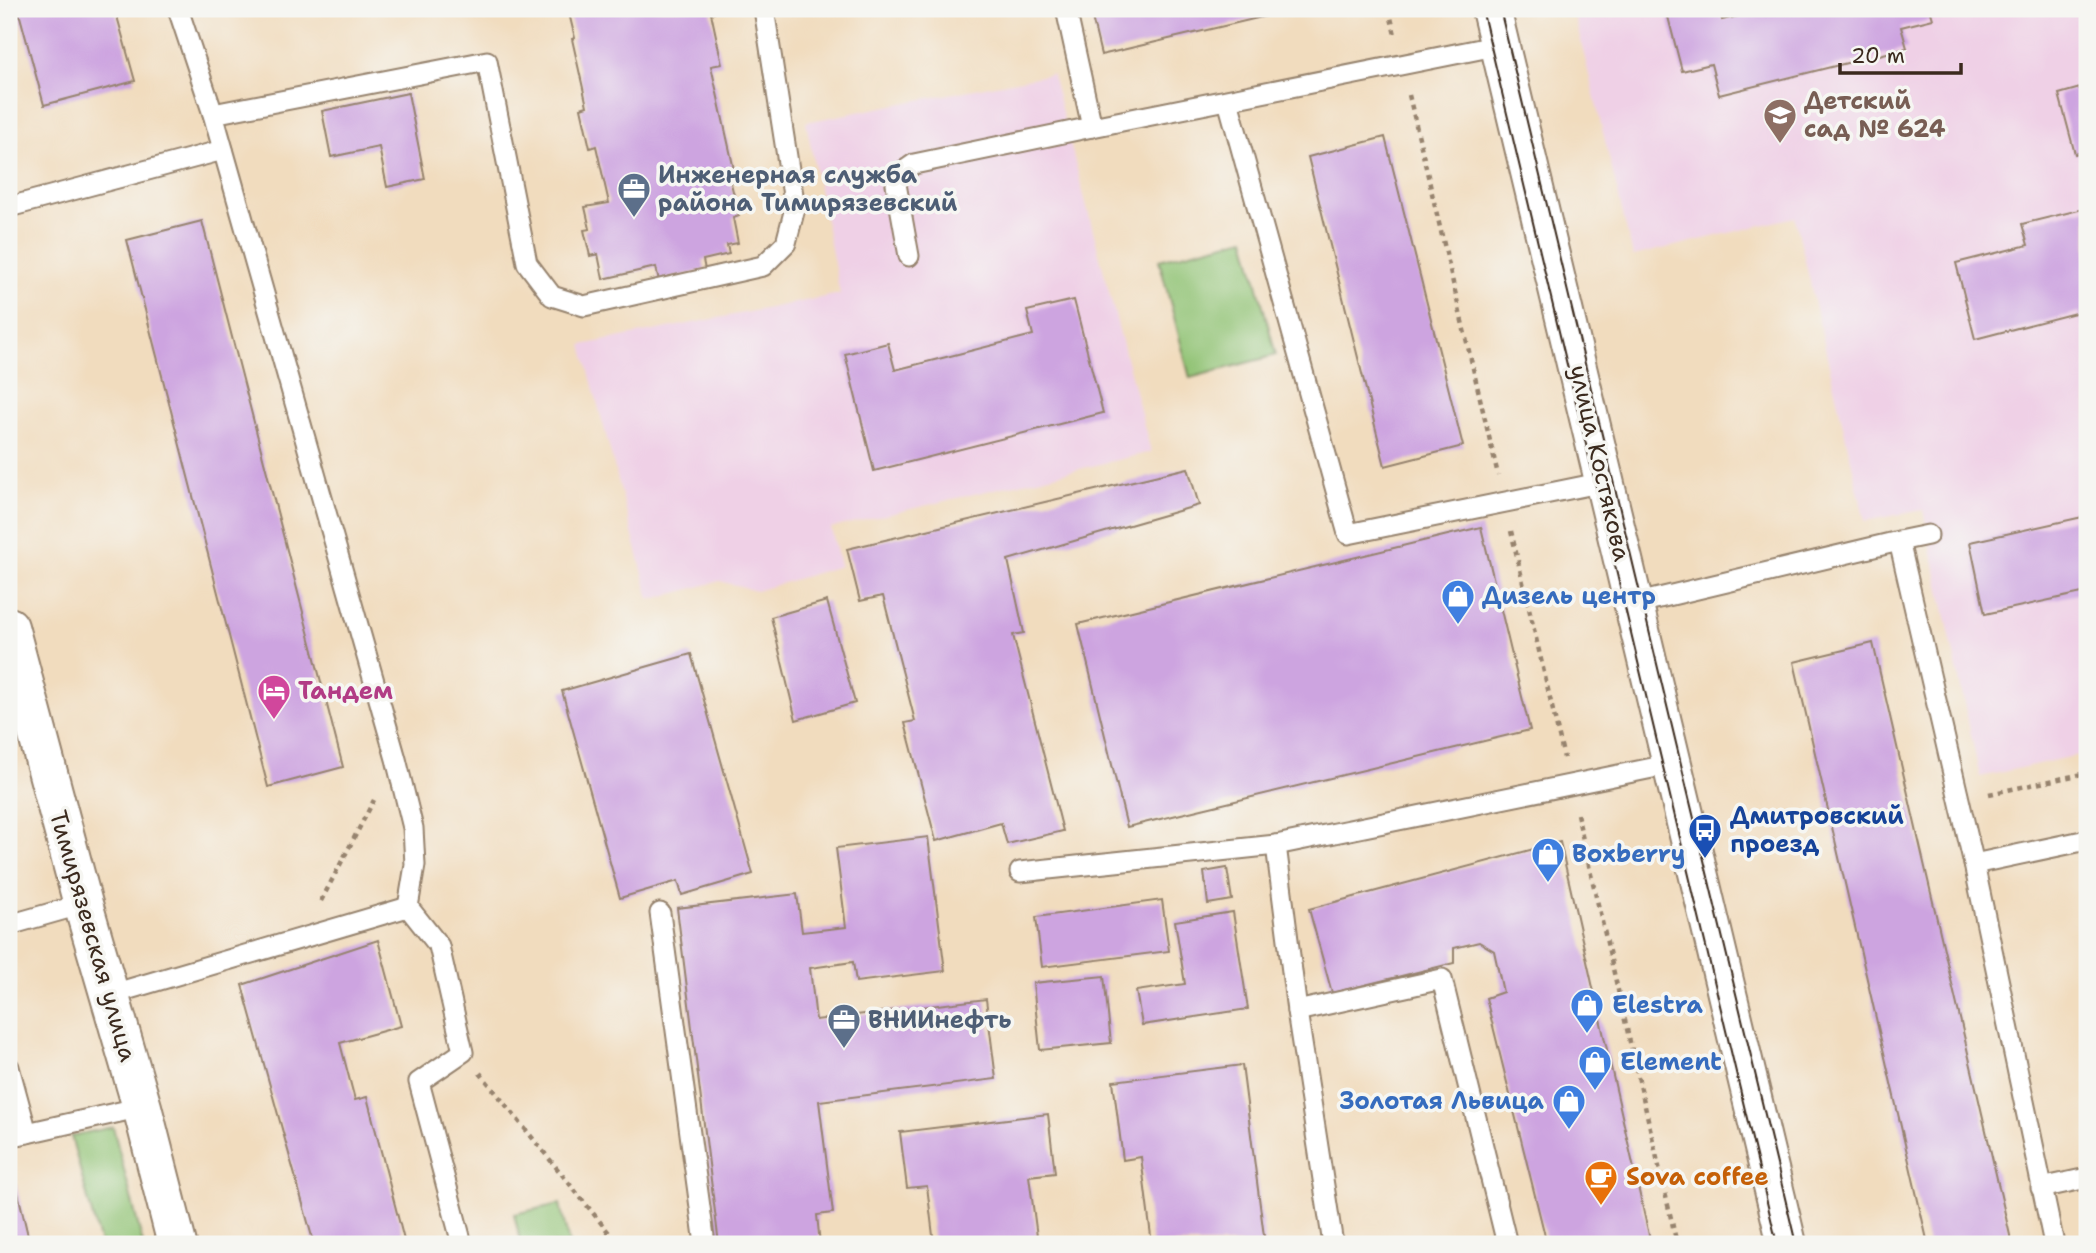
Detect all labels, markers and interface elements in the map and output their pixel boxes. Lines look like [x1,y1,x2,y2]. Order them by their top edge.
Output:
scale bar [1840,32,1961,76]
text: 20 m [1851,42,1905,70]
place label: Детский сад № 624 [1804,85,1946,145]
school or university icon: Детский сад № 624 [1761,96,1799,145]
place label: Инженерная служба района Тимирязевский [658,159,958,219]
office icon: Инженерная служба района Тимирязевский [615,170,653,219]
street label: улица Костякова [1562,362,1638,564]
shop icon: Дизель центр [1439,577,1477,626]
place label: Дизель центр [1482,580,1656,612]
hotel icon: Тандем [255,672,293,721]
place label: Тандем [298,675,393,707]
place label: Дмитровский проезд [1730,800,1904,860]
street label: Тимирязевская улица [42,807,144,1065]
bus stop icon: Дмитровский проезд [1686,811,1724,860]
shop icon: Boxberry [1529,835,1567,884]
place label: Boxberry [1572,838,1685,870]
shop icon: Elestra [1568,986,1606,1035]
place label: Elestra [1612,989,1703,1021]
office icon: ВНИИнефть [825,1001,863,1050]
place label: ВНИИнефть [868,1004,1012,1036]
shop icon: Element [1576,1043,1614,1092]
place label: Element [1620,1046,1722,1078]
shop icon: Золотая Львица [1550,1082,1588,1131]
place label: Золотая Львица [1340,1085,1545,1117]
cafe icon: Sova coffee [1582,1158,1620,1207]
place label: Sova coffee [1626,1161,1769,1193]

